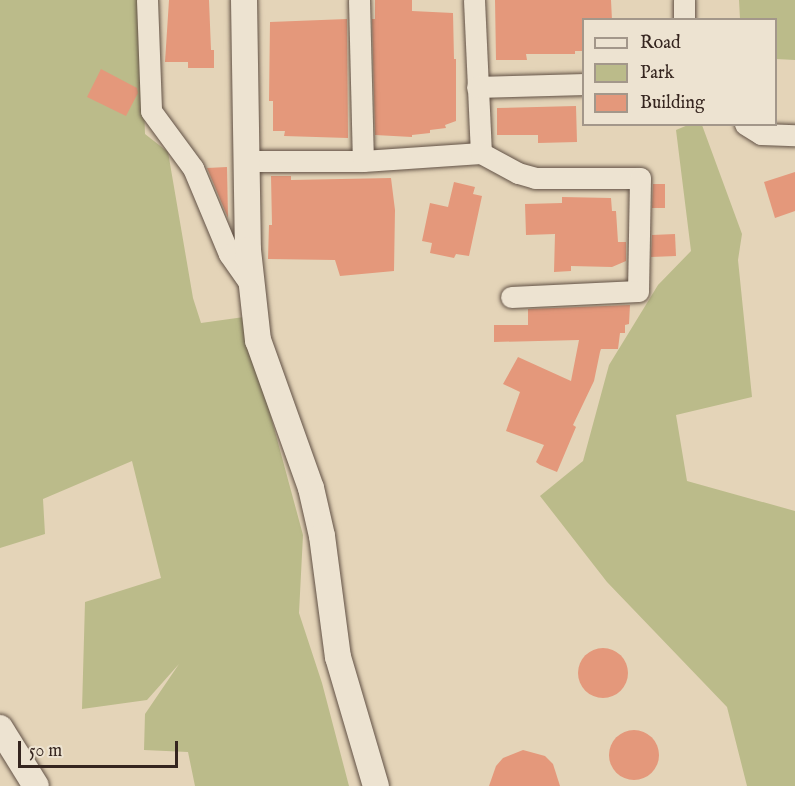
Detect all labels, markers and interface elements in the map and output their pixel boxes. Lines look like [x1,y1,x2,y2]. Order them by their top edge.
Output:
legend [582,18,777,126]
text: Road [640,32,681,55]
text: Park [640,62,674,85]
text: Building [640,92,705,115]
scale bar [21,729,182,767]
text: 50 m [29,740,62,763]

